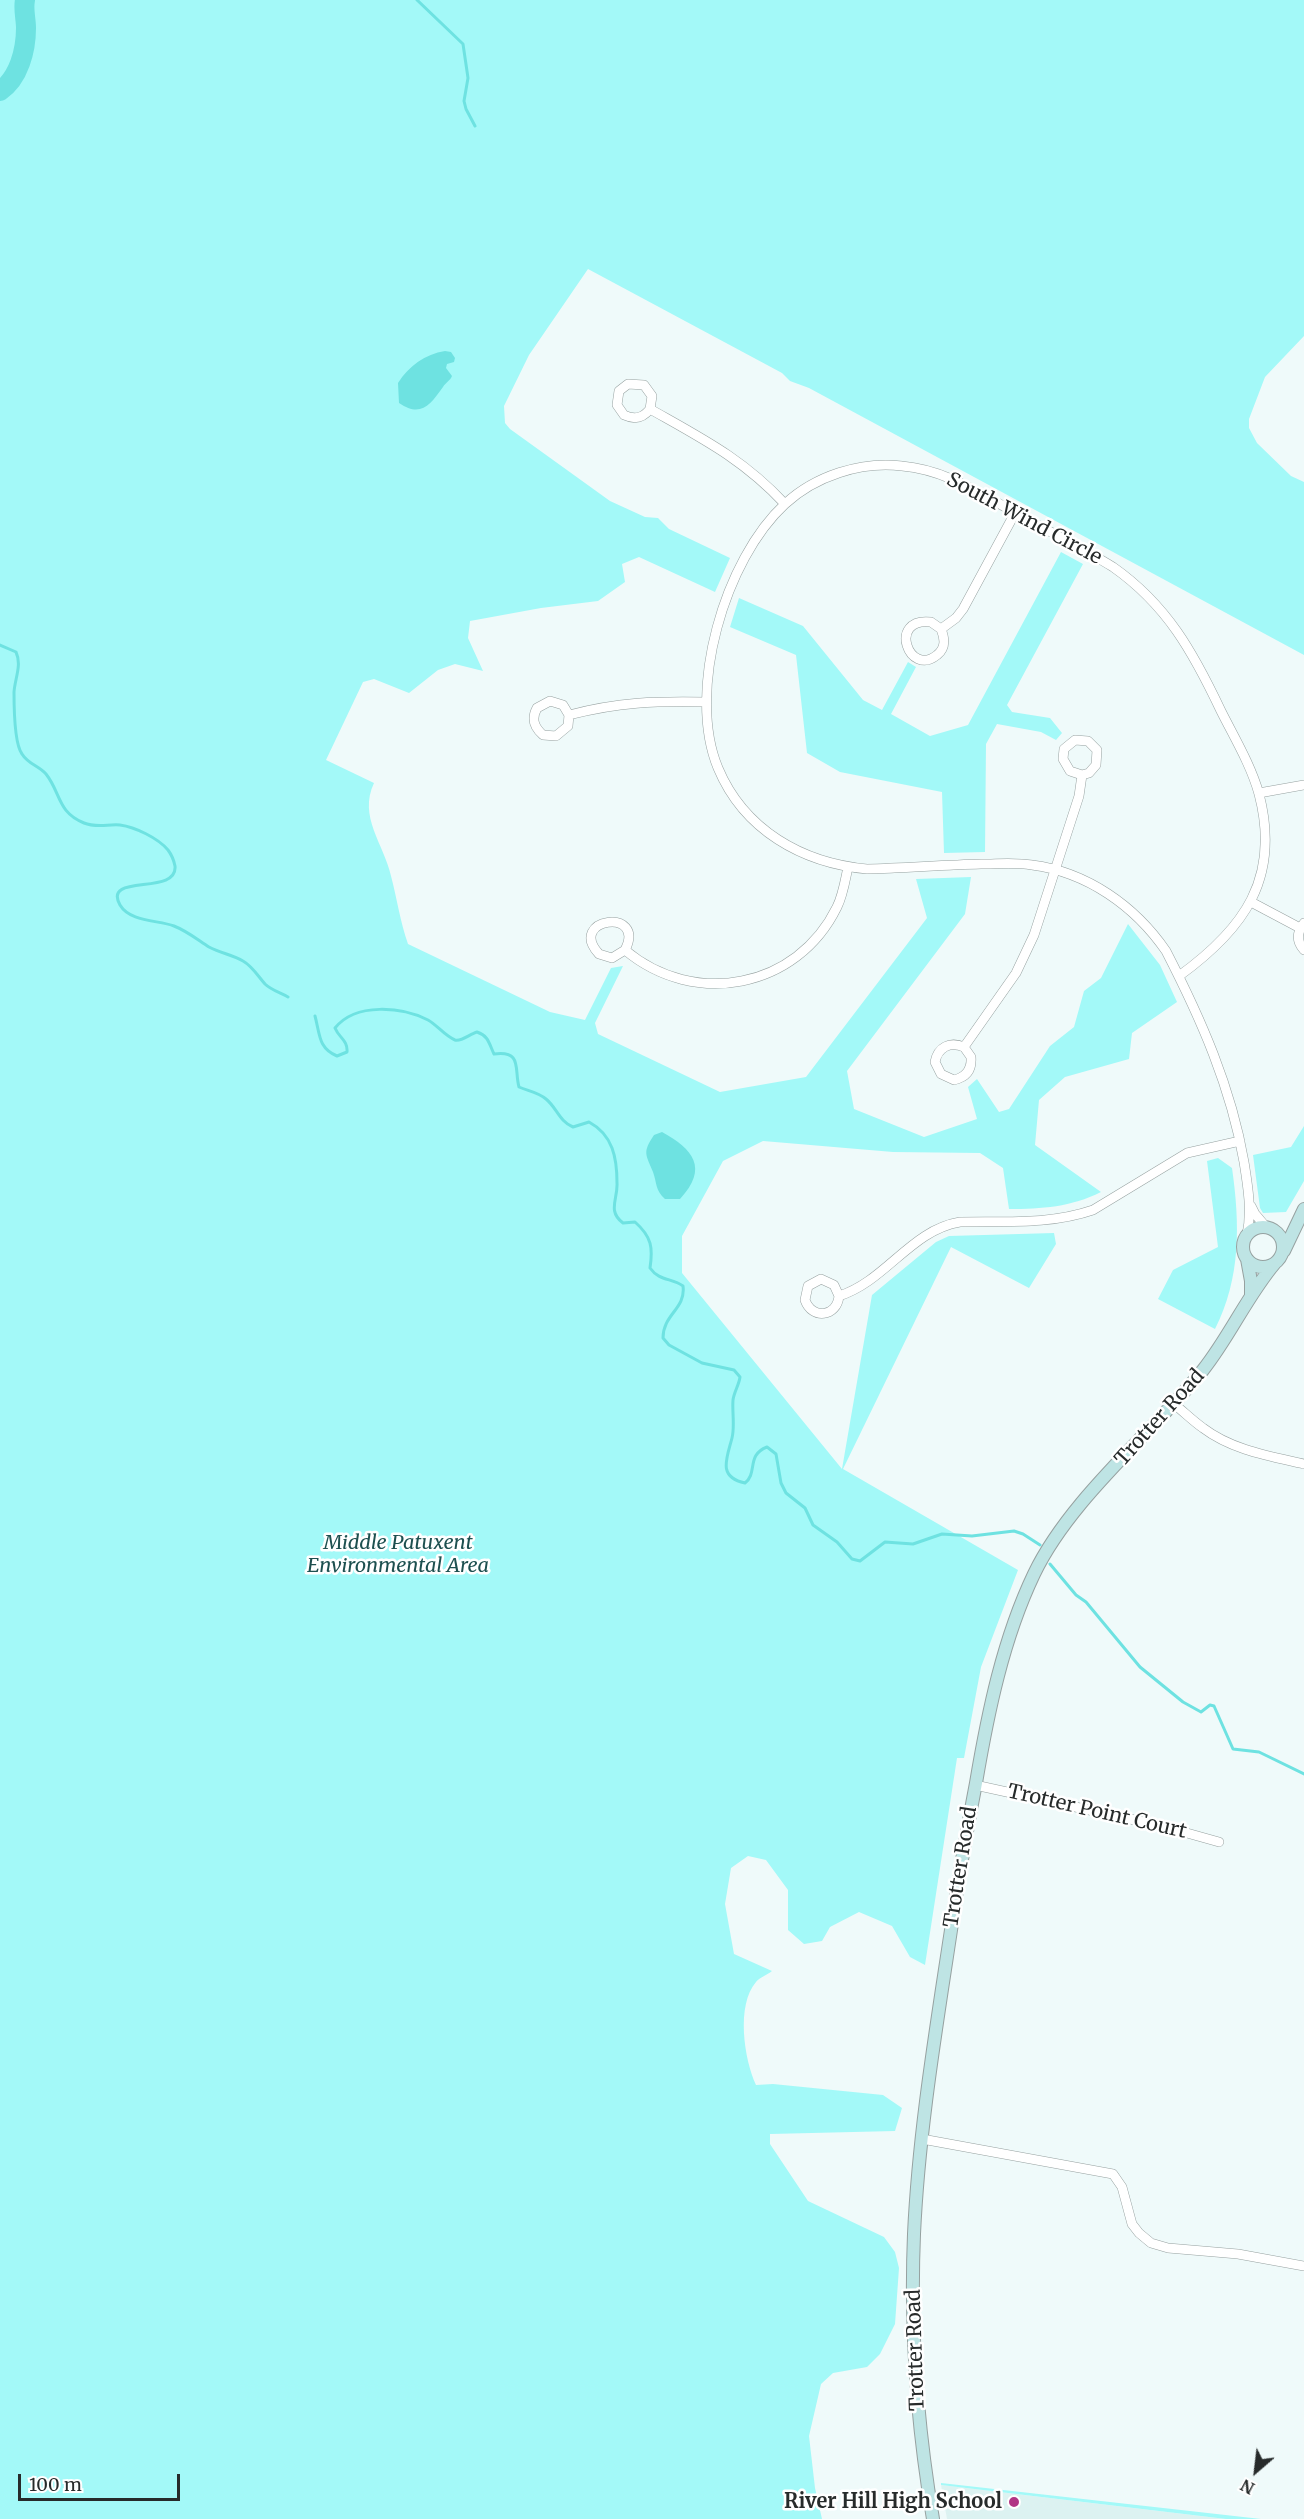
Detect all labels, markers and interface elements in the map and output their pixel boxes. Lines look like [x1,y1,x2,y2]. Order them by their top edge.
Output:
street label: South Wind Circle [942,468,1106,570]
street label: Trotter Road [1110,1365,1210,1471]
park label: Middle Patuxent Environmental Area [307,1531,489,1578]
street label: Trotter Point Court [1005,1780,1189,1844]
street label: Trotter Road [940,1805,982,1929]
street label: Trotter Road [902,2289,930,2411]
north arrow [1226,2441,1286,2501]
scale bar [21,2462,183,2500]
text: 100 m [29,2473,82,2496]
text: N [1237,2475,1258,2499]
place label: River Hill High School [784,2490,1002,2514]
marker: River Hill High School [1007,2495,1021,2509]

